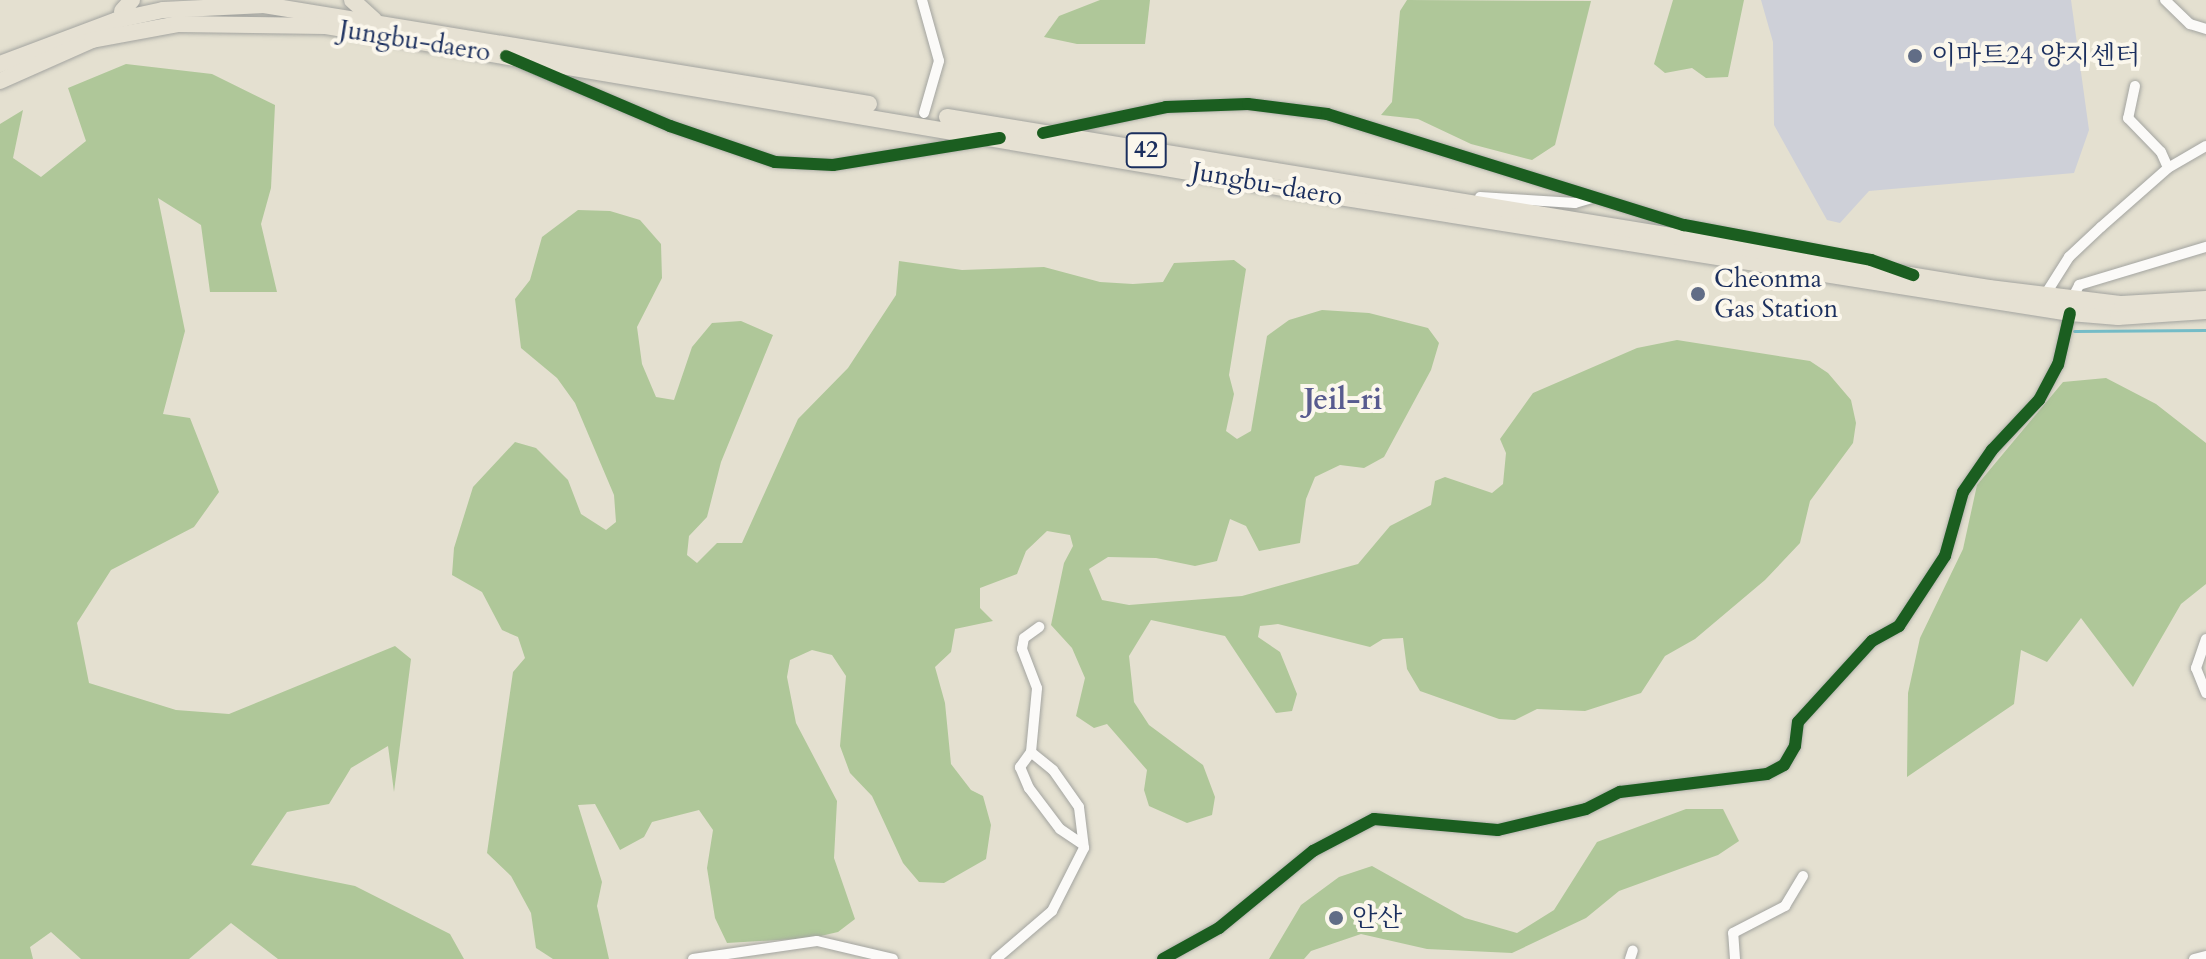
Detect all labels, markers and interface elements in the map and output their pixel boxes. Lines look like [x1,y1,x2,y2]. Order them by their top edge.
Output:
street label: Jungbu-daero [337,14,493,68]
place label: 이마트24 양지센터 [1931,40,2140,72]
marker: 이마트24 양지센터 [1906,47,1924,65]
road number: 42 [1124,130,1168,170]
street label: Jungbu-daero [1189,155,1345,213]
place label: Cheonma Gas Station [1714,263,1838,324]
marker: Cheonma Gas Station [1689,285,1707,303]
district label: Jeil-ri [1304,382,1382,418]
place label: 안산 [1352,902,1402,934]
marker: 안산 [1327,909,1345,927]

